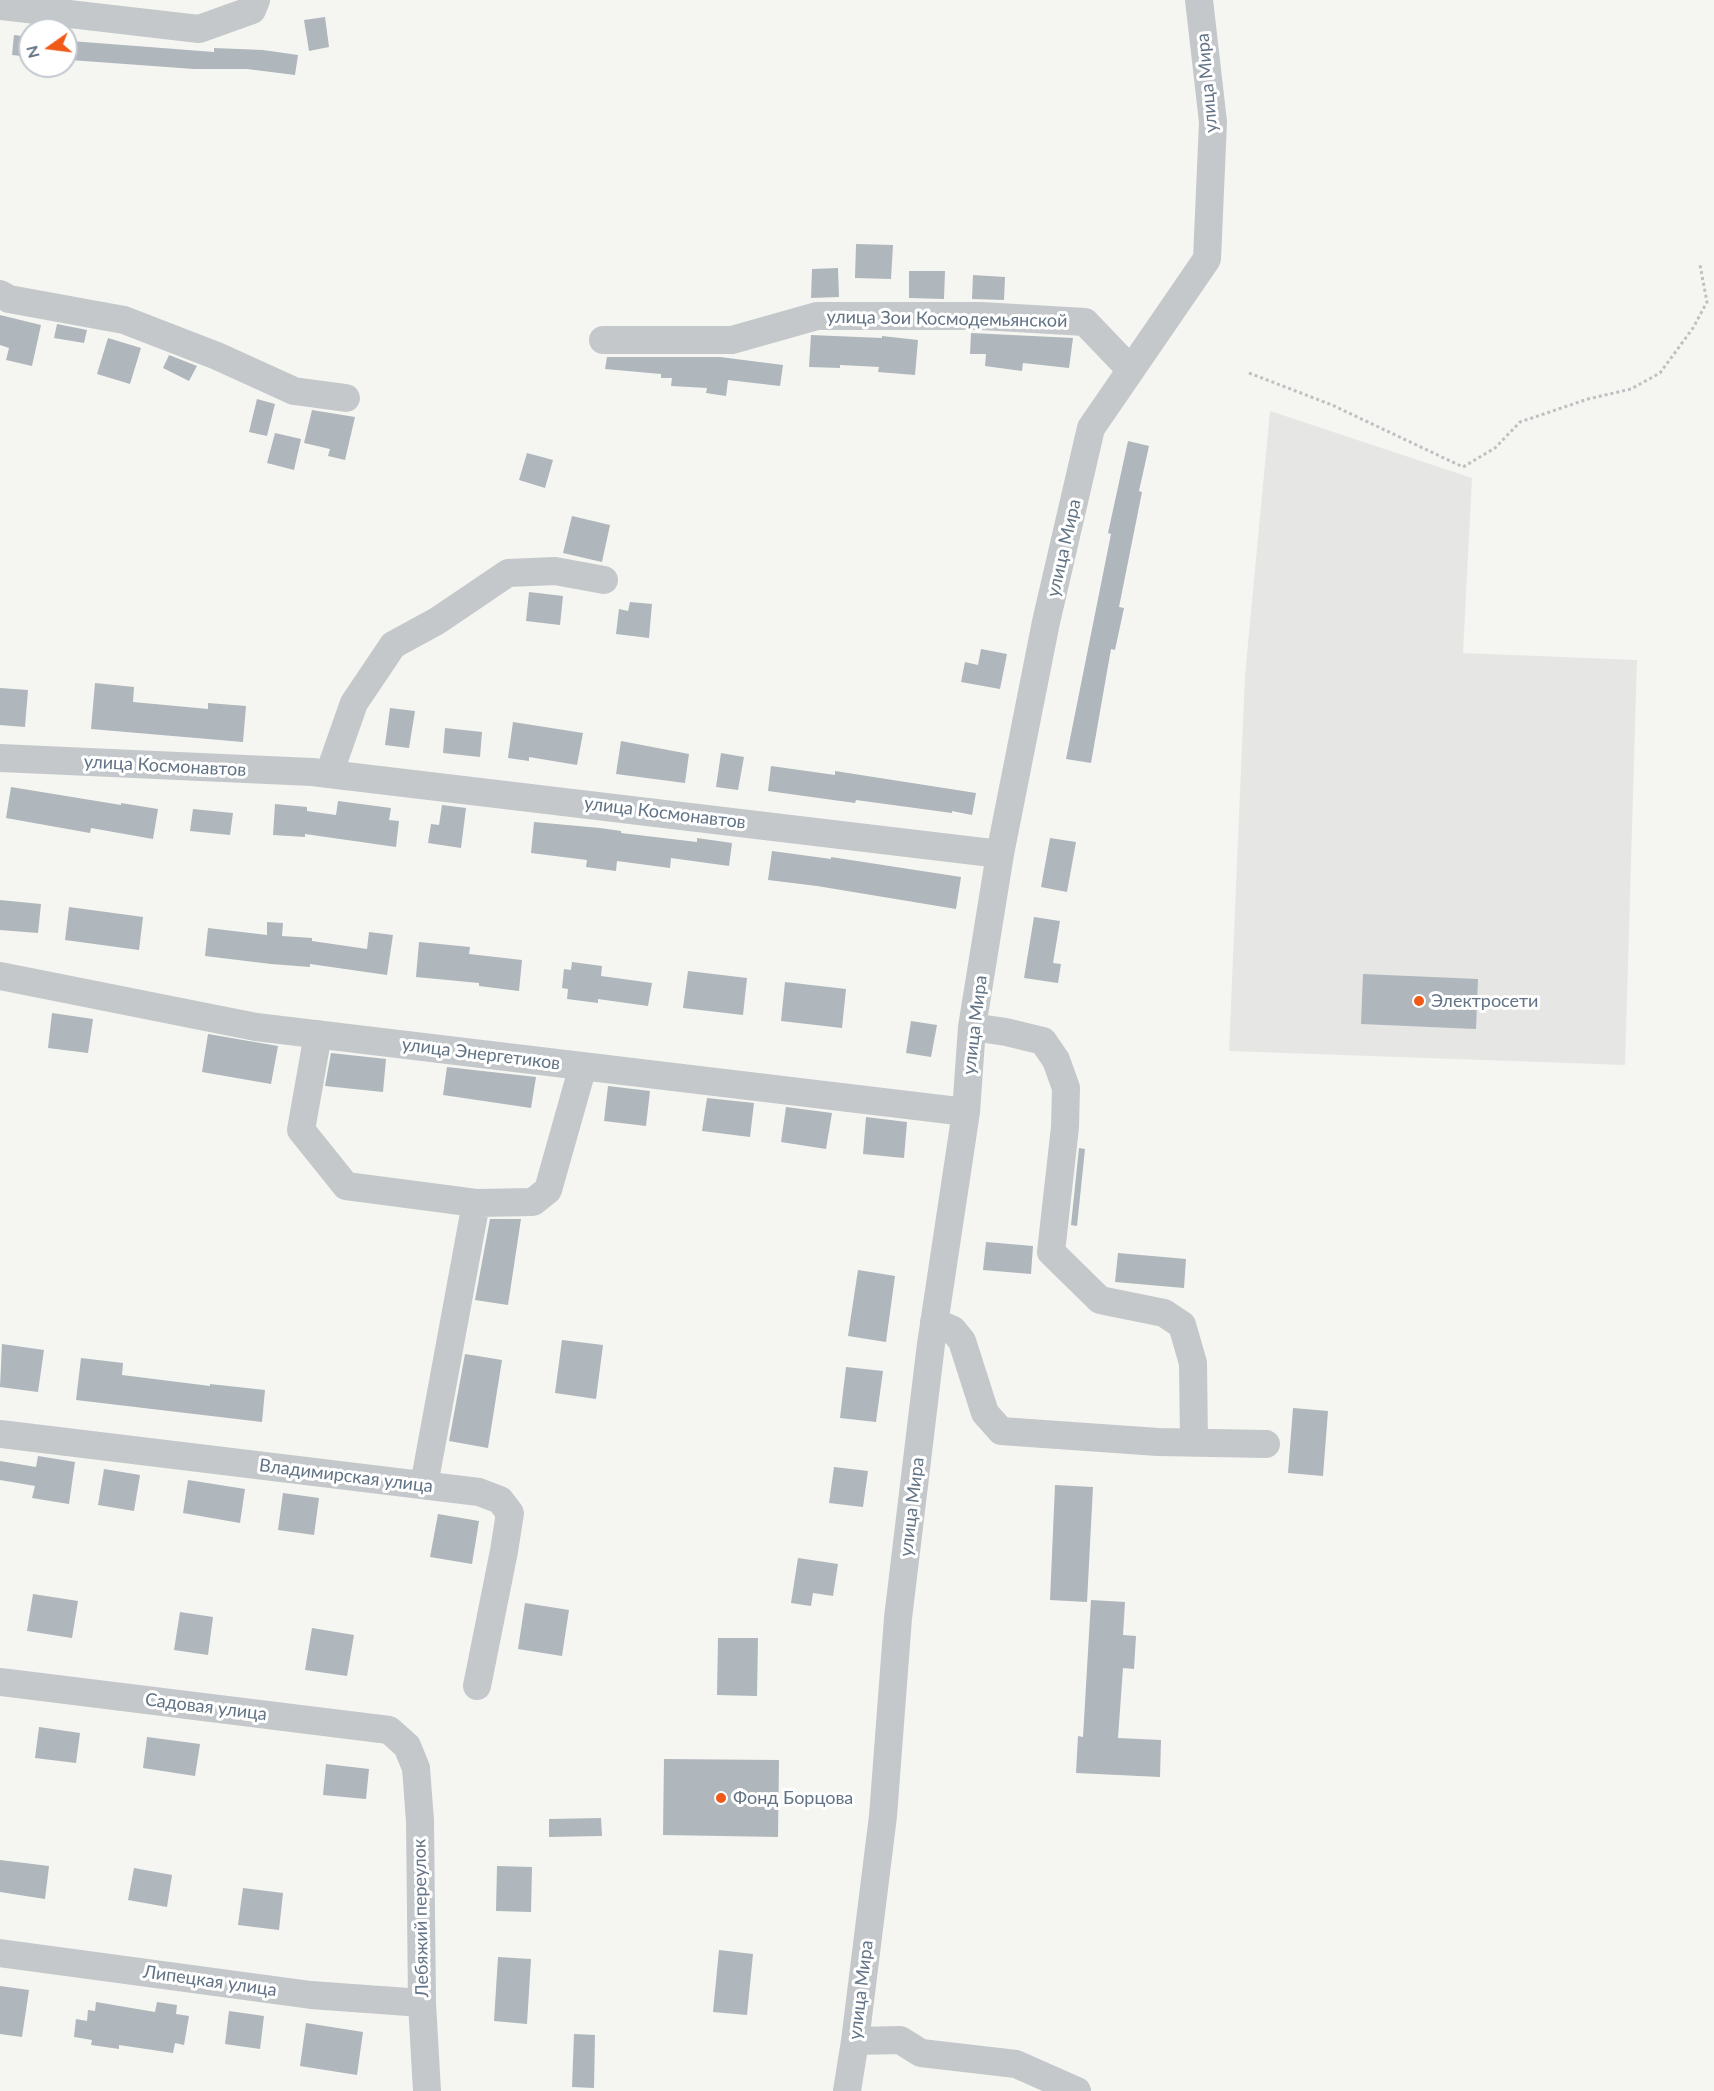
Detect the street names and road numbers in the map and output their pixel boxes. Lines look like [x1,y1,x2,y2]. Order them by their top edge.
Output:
street label: улица Мира [1192,32,1222,134]
street label: улица Зои Космодемьянской [826,306,1068,332]
street label: улица Мира [1042,497,1086,599]
street label: улица Космонавтов [83,751,247,781]
street label: улица Космонавтов [583,792,747,834]
street label: улица Мира [958,974,992,1076]
street label: улица Энергетиков [401,1034,561,1074]
street label: Владимирская улица [258,1455,434,1497]
street label: улица Мира [895,1456,929,1558]
street label: Садовая улица [144,1689,268,1725]
street label: Лебяжий переулок [409,1839,433,1997]
street label: улица Мира [844,1939,878,2041]
street label: Липецкая улица [142,1961,278,2001]

